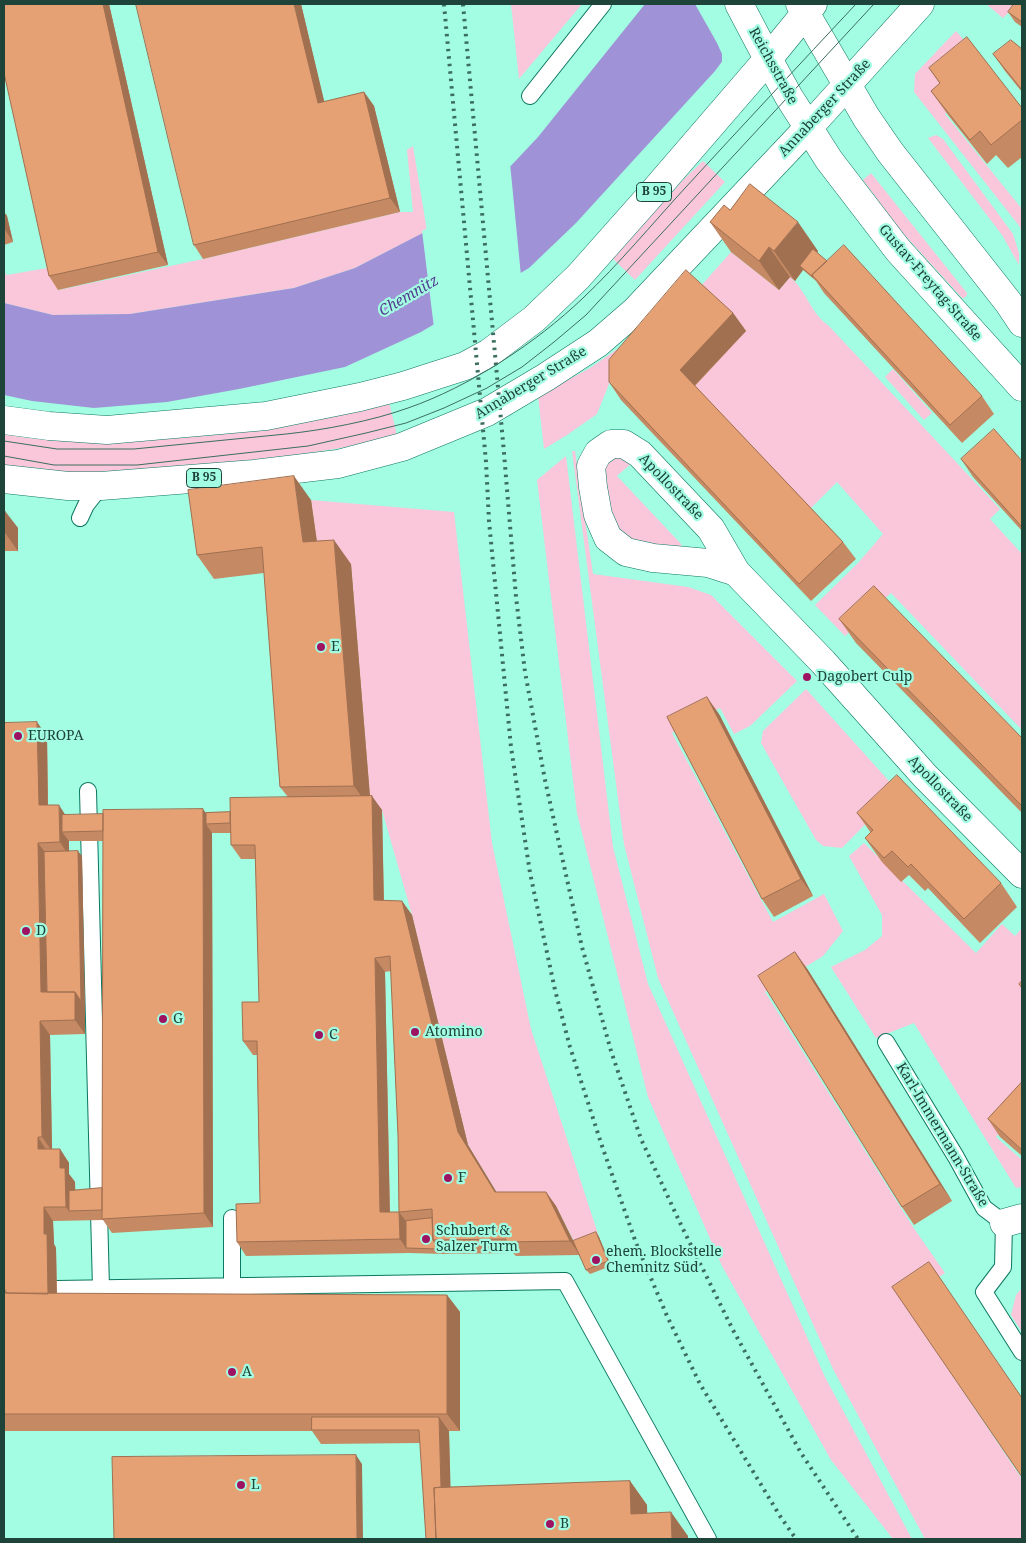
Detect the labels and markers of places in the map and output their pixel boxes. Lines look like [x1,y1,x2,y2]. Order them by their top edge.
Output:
place label: E [331,639,340,655]
marker: E [315,641,327,653]
place label: Dagobert Culp [817,669,912,685]
marker: Dagobert Culp [801,671,813,683]
place label: EUROPA [28,728,84,744]
marker: EUROPA [12,730,24,742]
place label: D [36,923,46,939]
marker: D [20,925,32,937]
place label: G [173,1011,183,1027]
marker: G [157,1013,169,1025]
place label: Atomino [425,1024,483,1040]
marker: Atomino [409,1026,421,1038]
place label: C [329,1027,338,1043]
marker: C [313,1029,325,1041]
place label: F [458,1170,466,1186]
marker: F [442,1172,454,1184]
place label: Schubert & Salzer Turm [436,1223,518,1256]
marker: Schubert & Salzer Turm [420,1233,432,1245]
place label: ehem. Blockstelle Chemnitz Süd [606,1244,722,1276]
marker: ehem. Blockstelle Chemnitz Süd [590,1254,602,1266]
place label: A [242,1364,252,1380]
marker: A [226,1366,238,1378]
place label: L [251,1477,260,1493]
marker: L [235,1479,247,1491]
place label: B [560,1516,569,1532]
marker: B [544,1518,556,1530]

